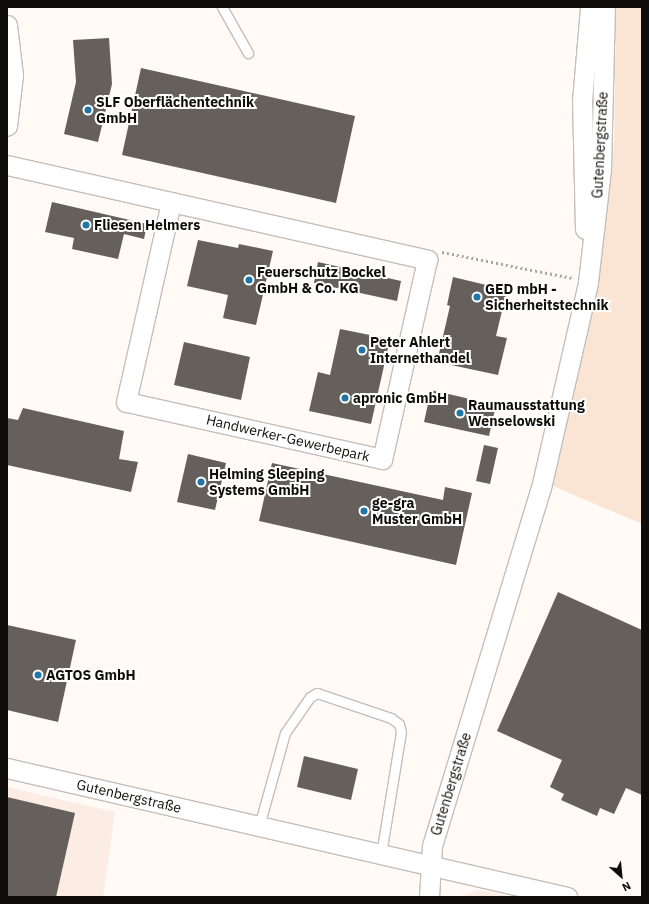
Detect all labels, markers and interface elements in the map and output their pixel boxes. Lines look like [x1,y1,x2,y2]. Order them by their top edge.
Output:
street label: Gutenbergstraße [589,91,611,199]
place label: SLF Oberflächentechnik GmbH [96,94,254,126]
marker: SLF Oberflächentechnik GmbH [83,105,93,115]
place label: Fliesen Helmers [94,217,200,233]
marker: Fliesen Helmers [81,220,91,230]
place label: Feuerschutz Bockel GmbH & Co. KG [257,264,386,296]
marker: Feuerschutz Bockel GmbH & Co. KG [244,275,254,285]
place label: GED mbH - Sicherheitstechnik [485,281,609,314]
marker: GED mbH - Sicherheitstechnik [472,292,482,302]
place label: Peter Ahlert Internethandel [370,334,470,366]
marker: Peter Ahlert Internethandel [357,345,367,355]
place label: apronic GmbH [353,390,447,406]
marker: apronic GmbH [340,393,350,403]
place label: Raumausstattung Wenselowski [468,397,585,430]
marker: Raumausstattung Wenselowski [455,408,465,418]
street label: Handwerker-Gewerbepark [205,411,371,465]
place label: Helming Sleeping Systems GmbH [209,466,324,498]
marker: Helming Sleeping Systems GmbH [196,477,206,487]
place label: ge-gra Muster GmbH [372,495,462,528]
marker: ge-gra Muster GmbH [359,506,369,516]
place label: AGTOS GmbH [46,667,136,683]
marker: AGTOS GmbH [33,670,43,680]
street label: Gutenbergstraße [427,730,475,838]
street label: Gutenbergstraße [75,776,183,816]
north arrow [601,856,641,896]
text: N [620,879,633,895]

